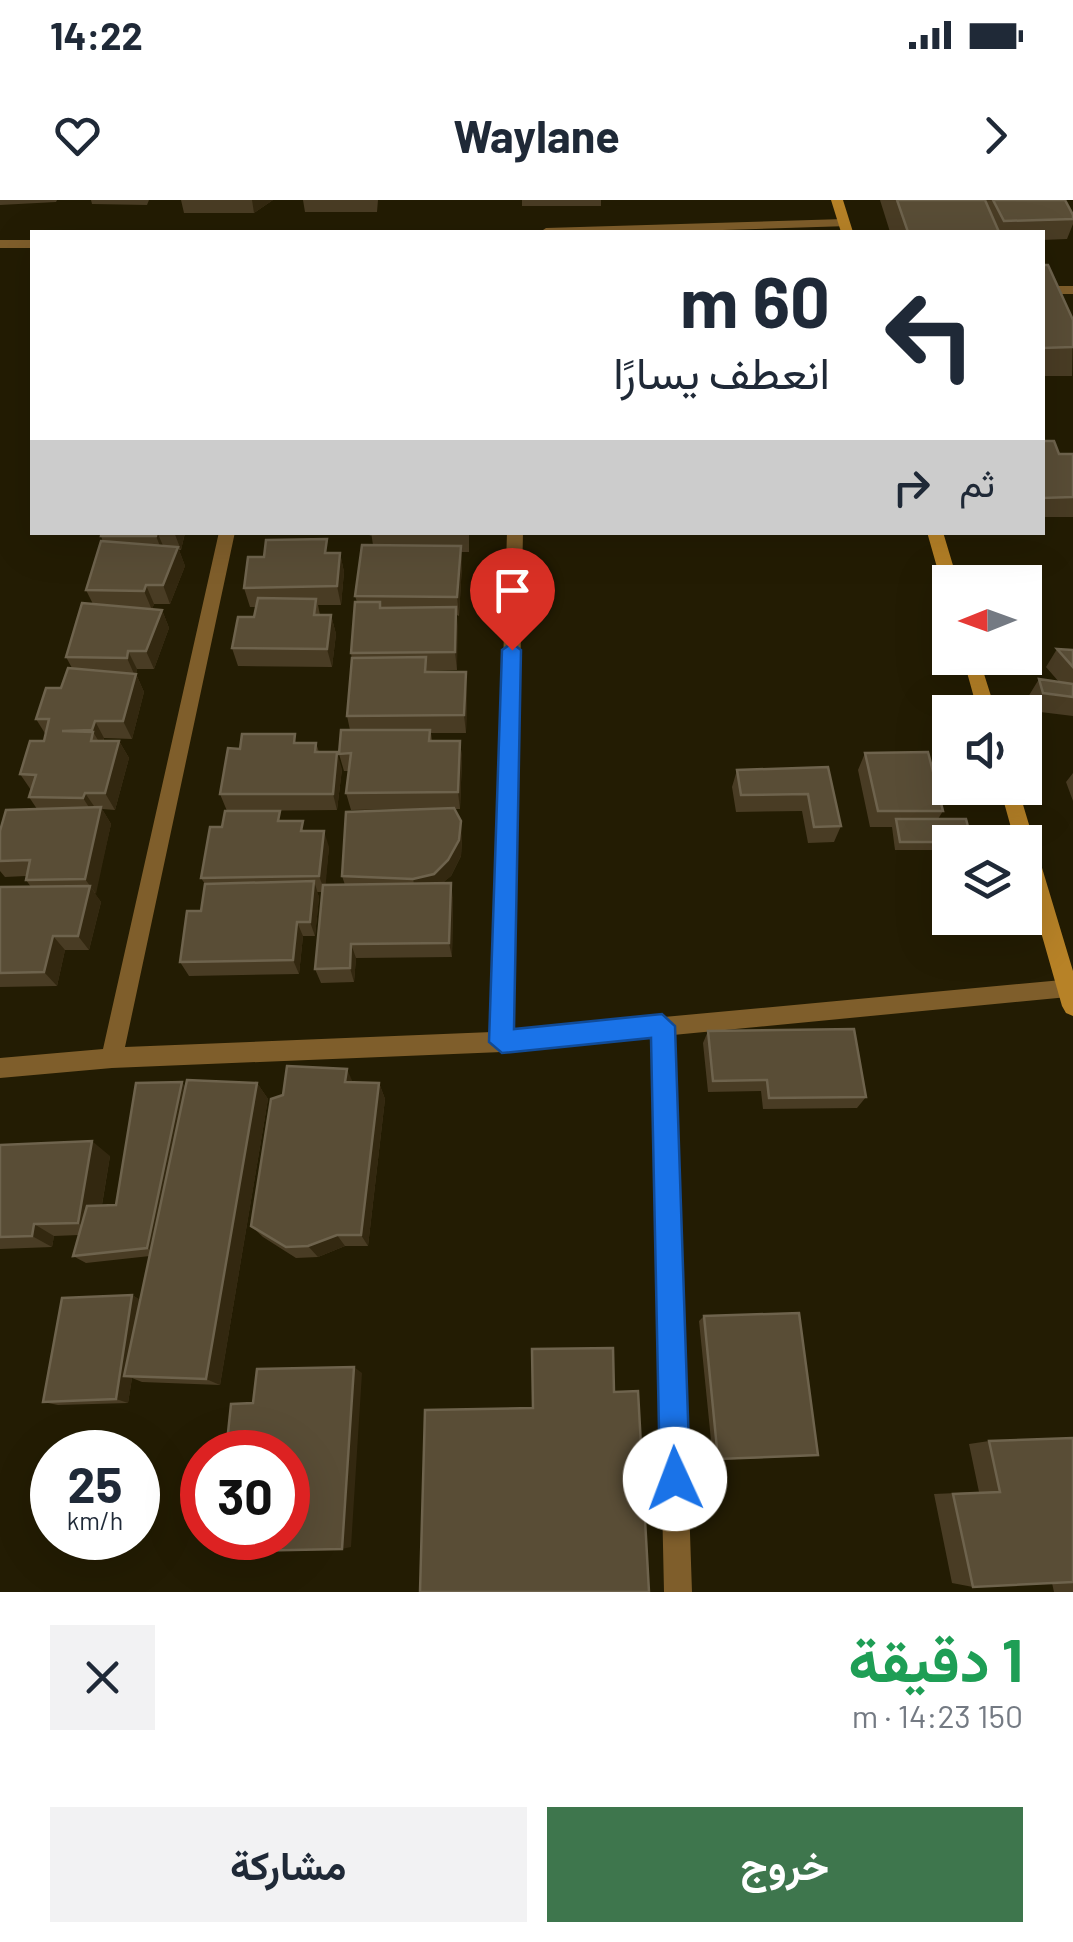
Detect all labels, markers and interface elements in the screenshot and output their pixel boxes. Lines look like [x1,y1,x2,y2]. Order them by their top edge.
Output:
text: 14:22 [50,12,143,58]
icon: heart [50,108,105,163]
text: Waylane [453,108,620,162]
icon: forward [968,108,1023,163]
text: 60 m [680,258,830,342]
icon: left [865,270,995,400]
text: انعطف يسارًا [613,344,830,398]
text: ثم [959,459,995,505]
icon: right [884,460,939,515]
pin [470,548,555,651]
icon: arrive [485,563,540,618]
north arrow [932,565,1042,675]
map controls [932,565,1042,935]
button: sound [932,695,1042,805]
button: layers [932,825,1042,935]
position arrow [623,1427,727,1531]
speed limit sign: 30 [180,1430,310,1560]
text: 25 [68,1453,122,1513]
text: km/h [67,1505,123,1535]
text: 1 دقيقة [848,1622,1023,1694]
button: close [50,1625,155,1730]
text: 150 m · 14:23 [852,1696,1023,1734]
button: مشاركة [50,1807,527,1922]
button: خروج [547,1807,1023,1922]

